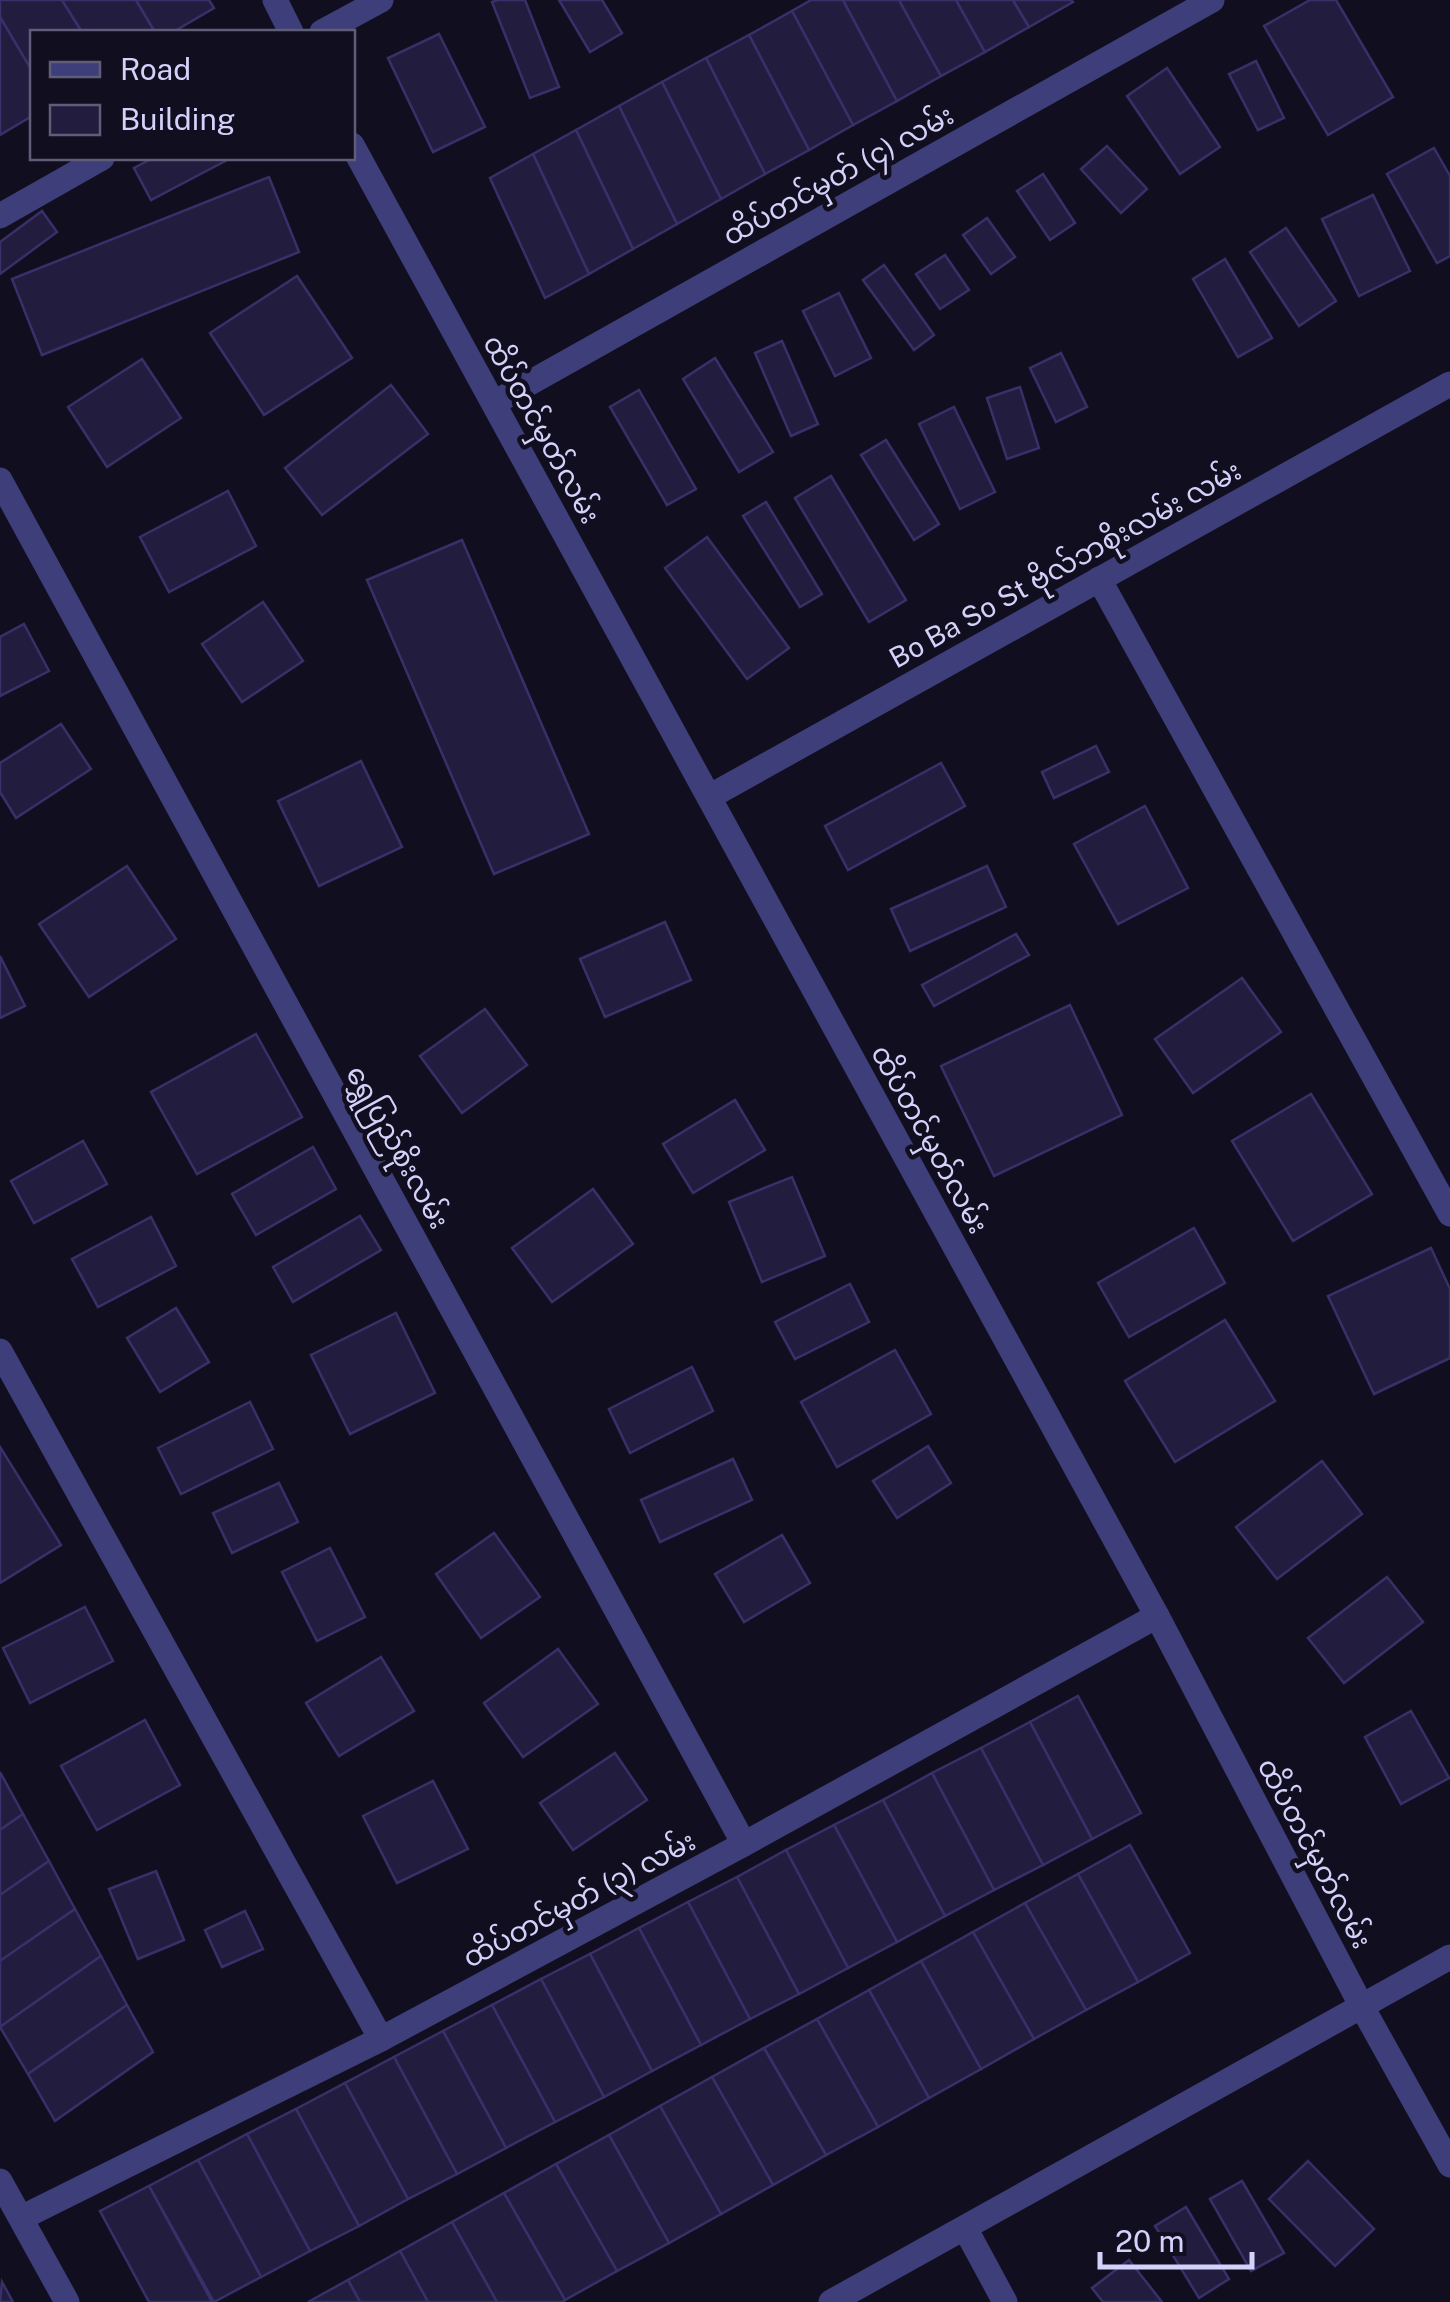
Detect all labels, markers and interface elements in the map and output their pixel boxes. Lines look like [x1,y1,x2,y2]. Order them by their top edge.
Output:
legend [30,30,355,160]
text: Road [120,51,191,87]
street label: ထိပ်တင်မှတ် (၄) လမ်း [716,97,962,258]
text: Building [120,101,235,137]
street label: ထိပ်တင်မှတ်လမ်း [471,328,609,532]
street label: Bo Ba So St ဗိုလ်ဘစိုးလမ်း လမ်း [883,452,1250,680]
street label: ထိပ်တင်မှတ်လမ်း [859,1038,997,1242]
street label: ရွှေပြည်စိုးလမ်း [334,1059,458,1238]
street label: ထိပ်တင်မှတ်လမ်း [1245,1752,1380,1957]
street label: ထိပ်တင်မှတ် (၃) လမ်း [456,1822,704,1980]
scale bar [1100,2207,1252,2269]
text: 20 m [1115,2223,1184,2259]

